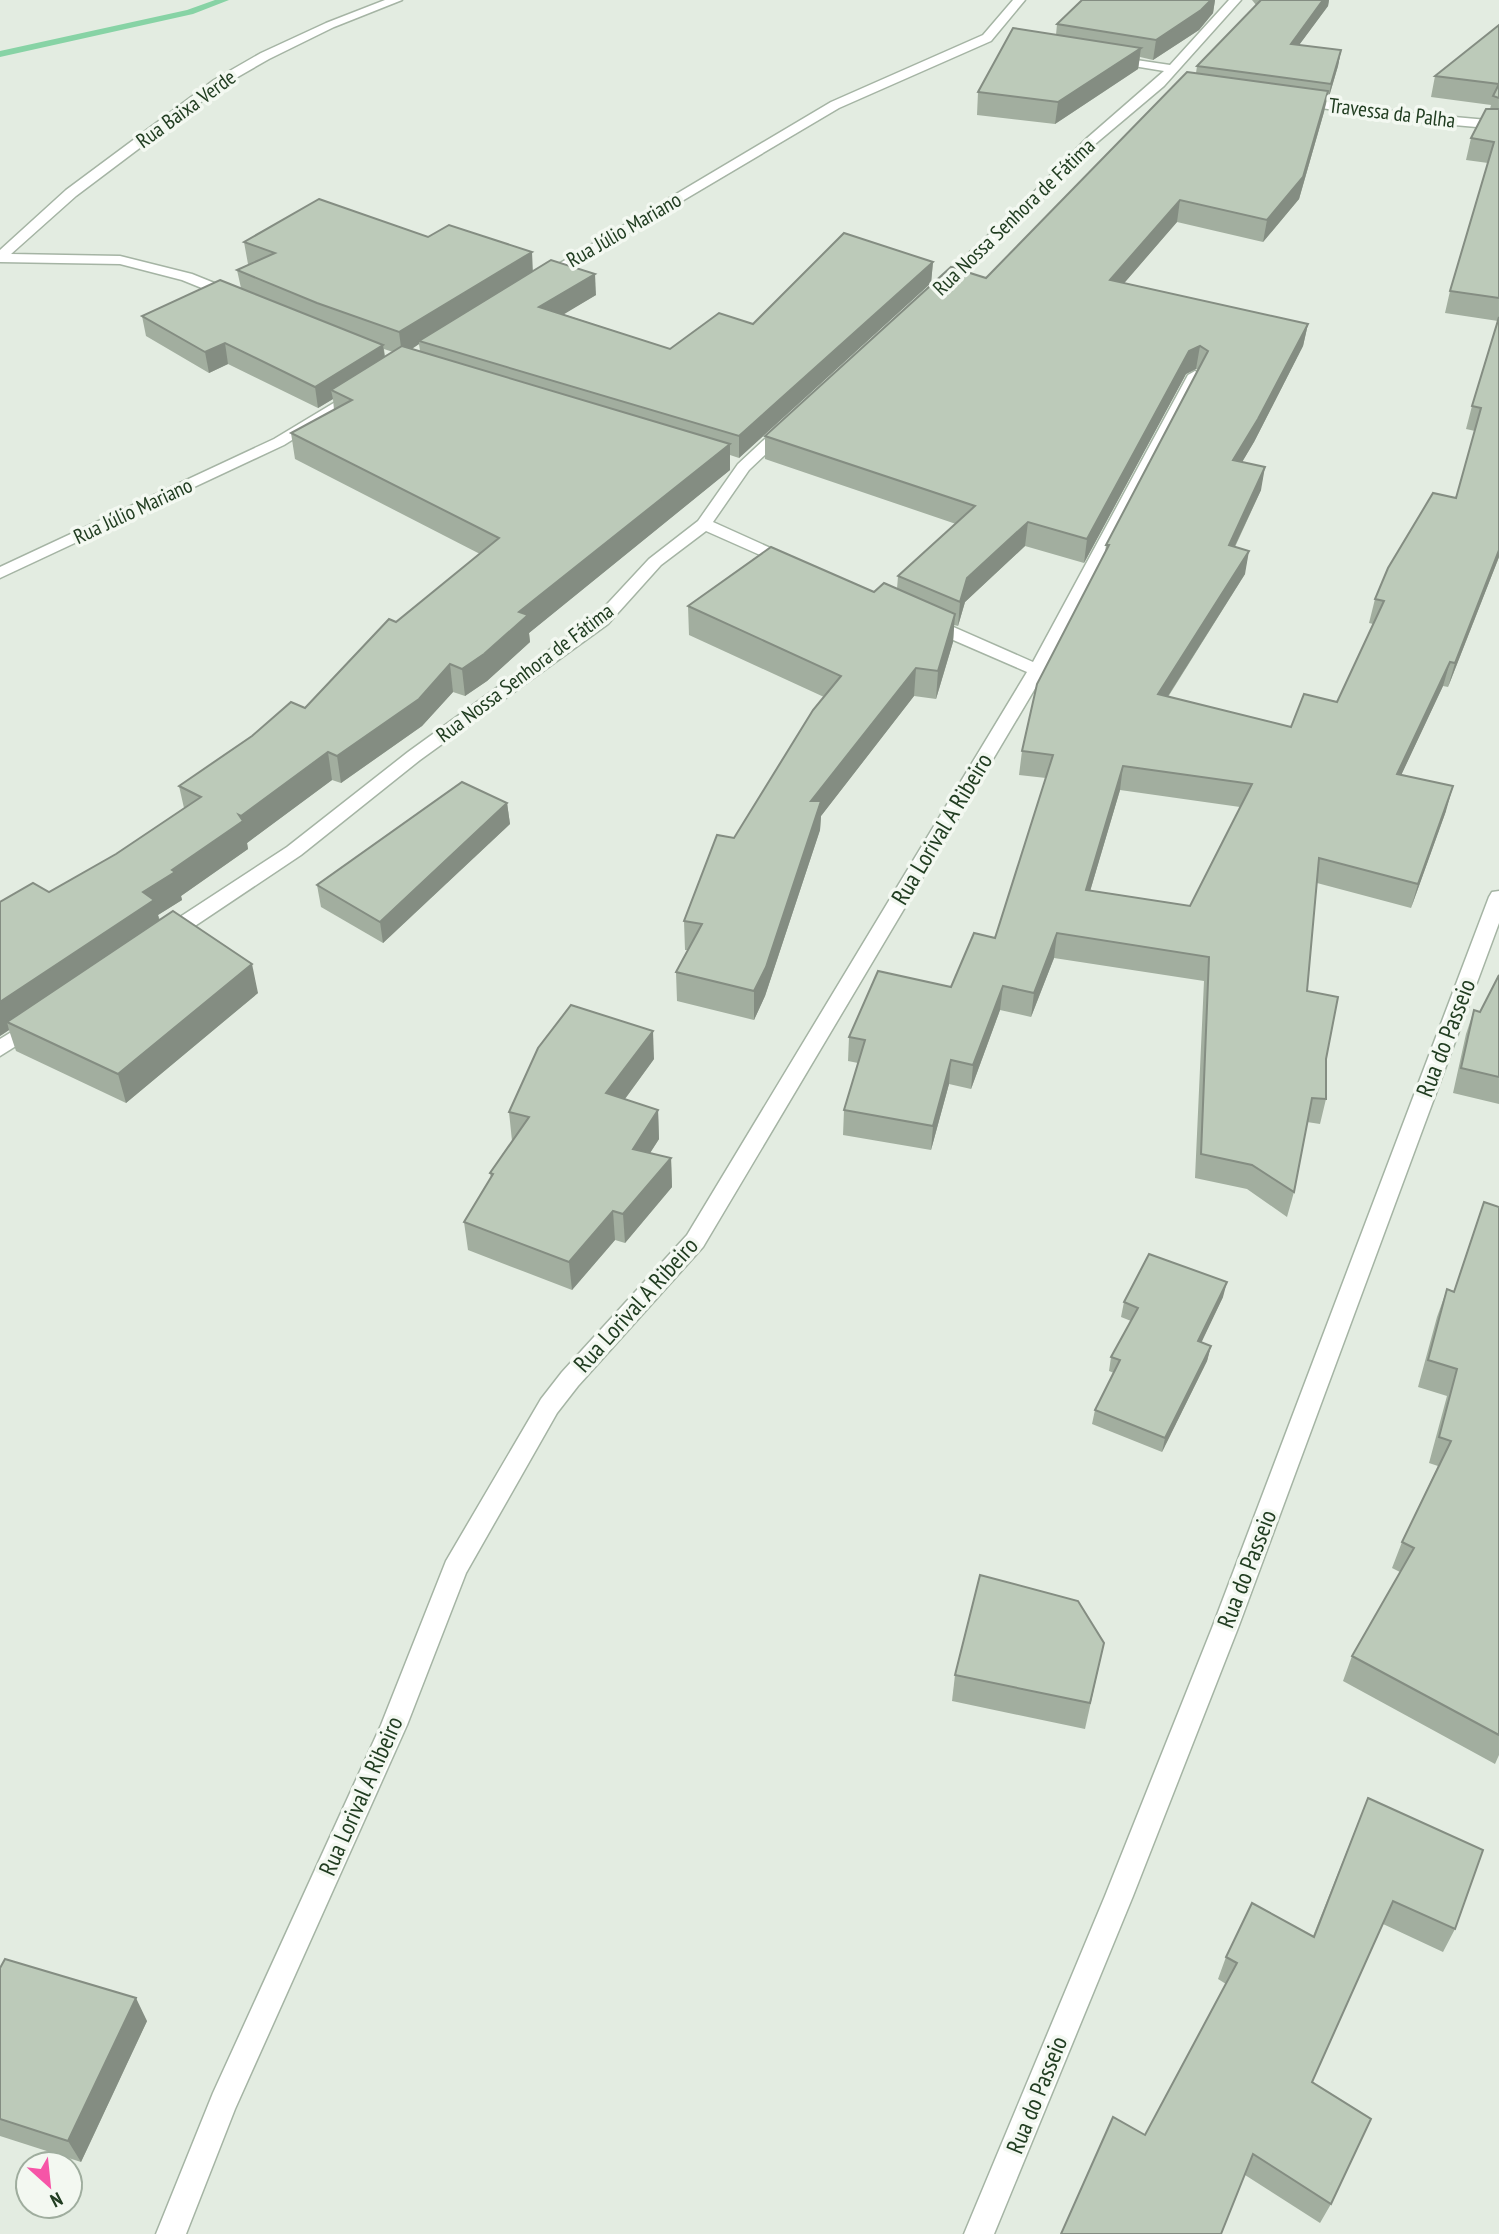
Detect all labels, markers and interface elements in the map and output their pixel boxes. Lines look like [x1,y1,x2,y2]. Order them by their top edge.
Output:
street label: Rua Baixa Verde [131,63,241,154]
street label: Travessa da Palha [1327,91,1457,134]
street label: Rua Nossa Senhora de Fátima [927,132,1100,301]
street label: Rua Júlio Mariano [562,186,686,273]
street label: Rua Júlio Mariano [69,471,196,550]
street label: Rua Nossa Senhora de Fátima [431,597,619,748]
street label: Rua Lorival A Ribeiro [884,747,999,910]
street label: Rua do Passeio [1409,974,1482,1101]
street label: Rua Lorival A Ribeiro [567,1231,705,1379]
street label: Rua do Passeio [1210,1505,1283,1632]
street label: Rua Lorival A Ribeiro [312,1711,410,1880]
street label: Rua do Passeio [999,2032,1074,2158]
north arrow [14,2150,84,2220]
text: N [47,2187,67,2213]

